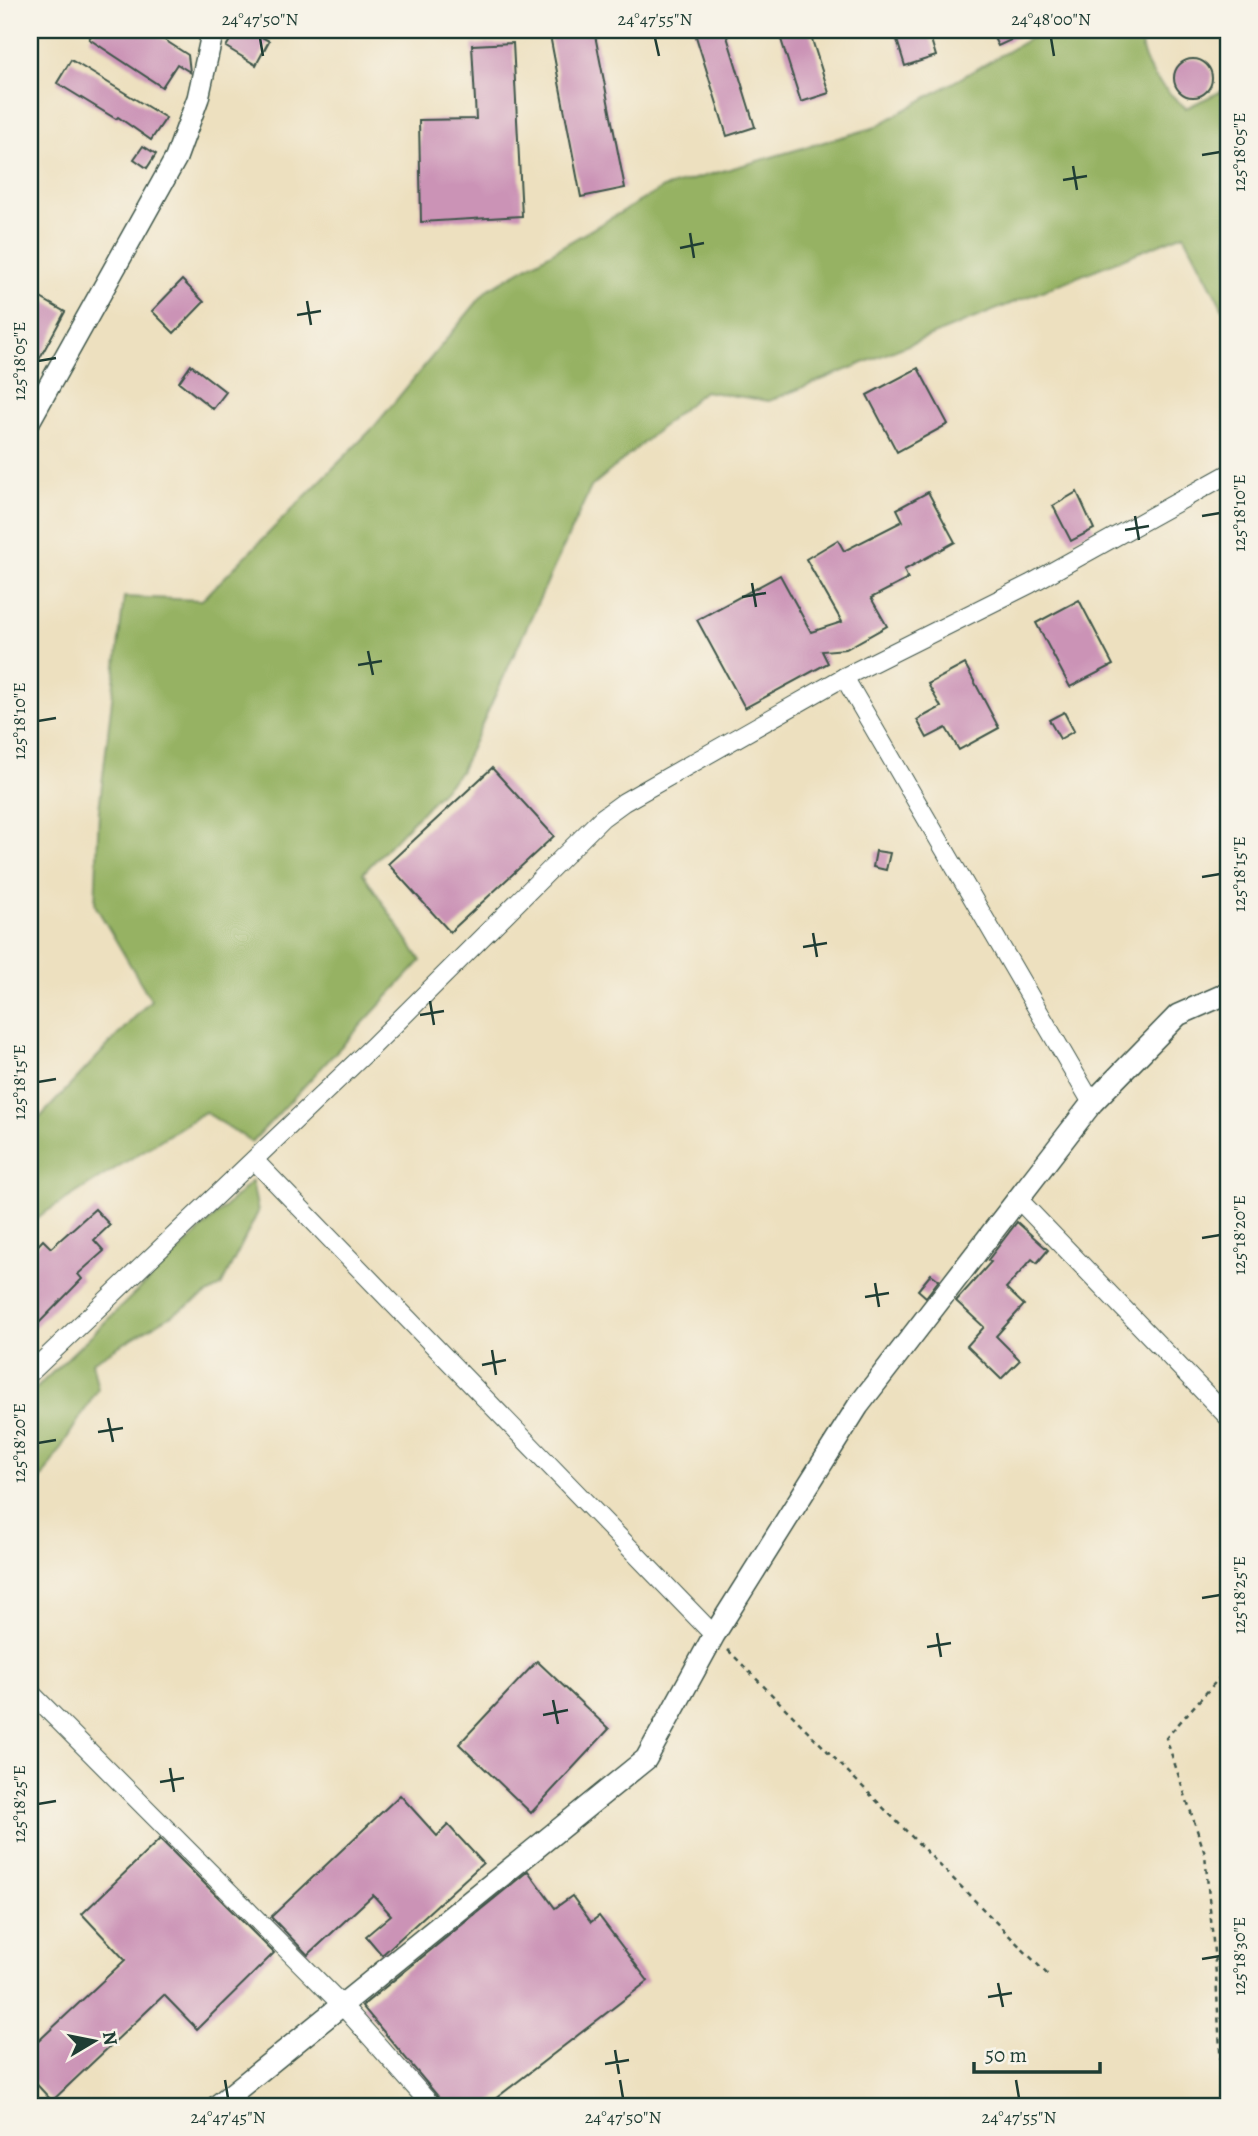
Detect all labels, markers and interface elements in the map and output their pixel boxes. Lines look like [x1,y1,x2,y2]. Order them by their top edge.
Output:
text: 24°47'50"N [222,7,298,31]
text: 24°47'55"N [618,7,692,31]
text: 24°48'00"N [1011,7,1091,31]
text: 125°18'05"E [1227,112,1251,192]
text: 125°18'05"E [7,321,31,401]
text: 125°18'10"E [1227,474,1251,552]
text: 125°18'10"E [7,682,31,760]
text: 125°18'15"E [1227,836,1251,912]
text: 125°18'15"E [7,1044,31,1120]
text: 125°18'20"E [1227,1195,1251,1275]
text: 125°18'20"E [7,1403,31,1483]
text: 125°18'25"E [1227,1556,1251,1634]
text: 125°18'25"E [7,1765,31,1843]
text: 125°18'30"E [1227,1916,1251,1996]
north arrow [60,2007,130,2076]
text: N [96,2029,124,2047]
scale bar [974,2031,1100,2075]
text: 50 m [985,2041,1027,2069]
text: 24°47'45"N [190,2105,266,2129]
text: 24°47'50"N [585,2105,661,2129]
text: 24°47'55"N [982,2105,1056,2129]

